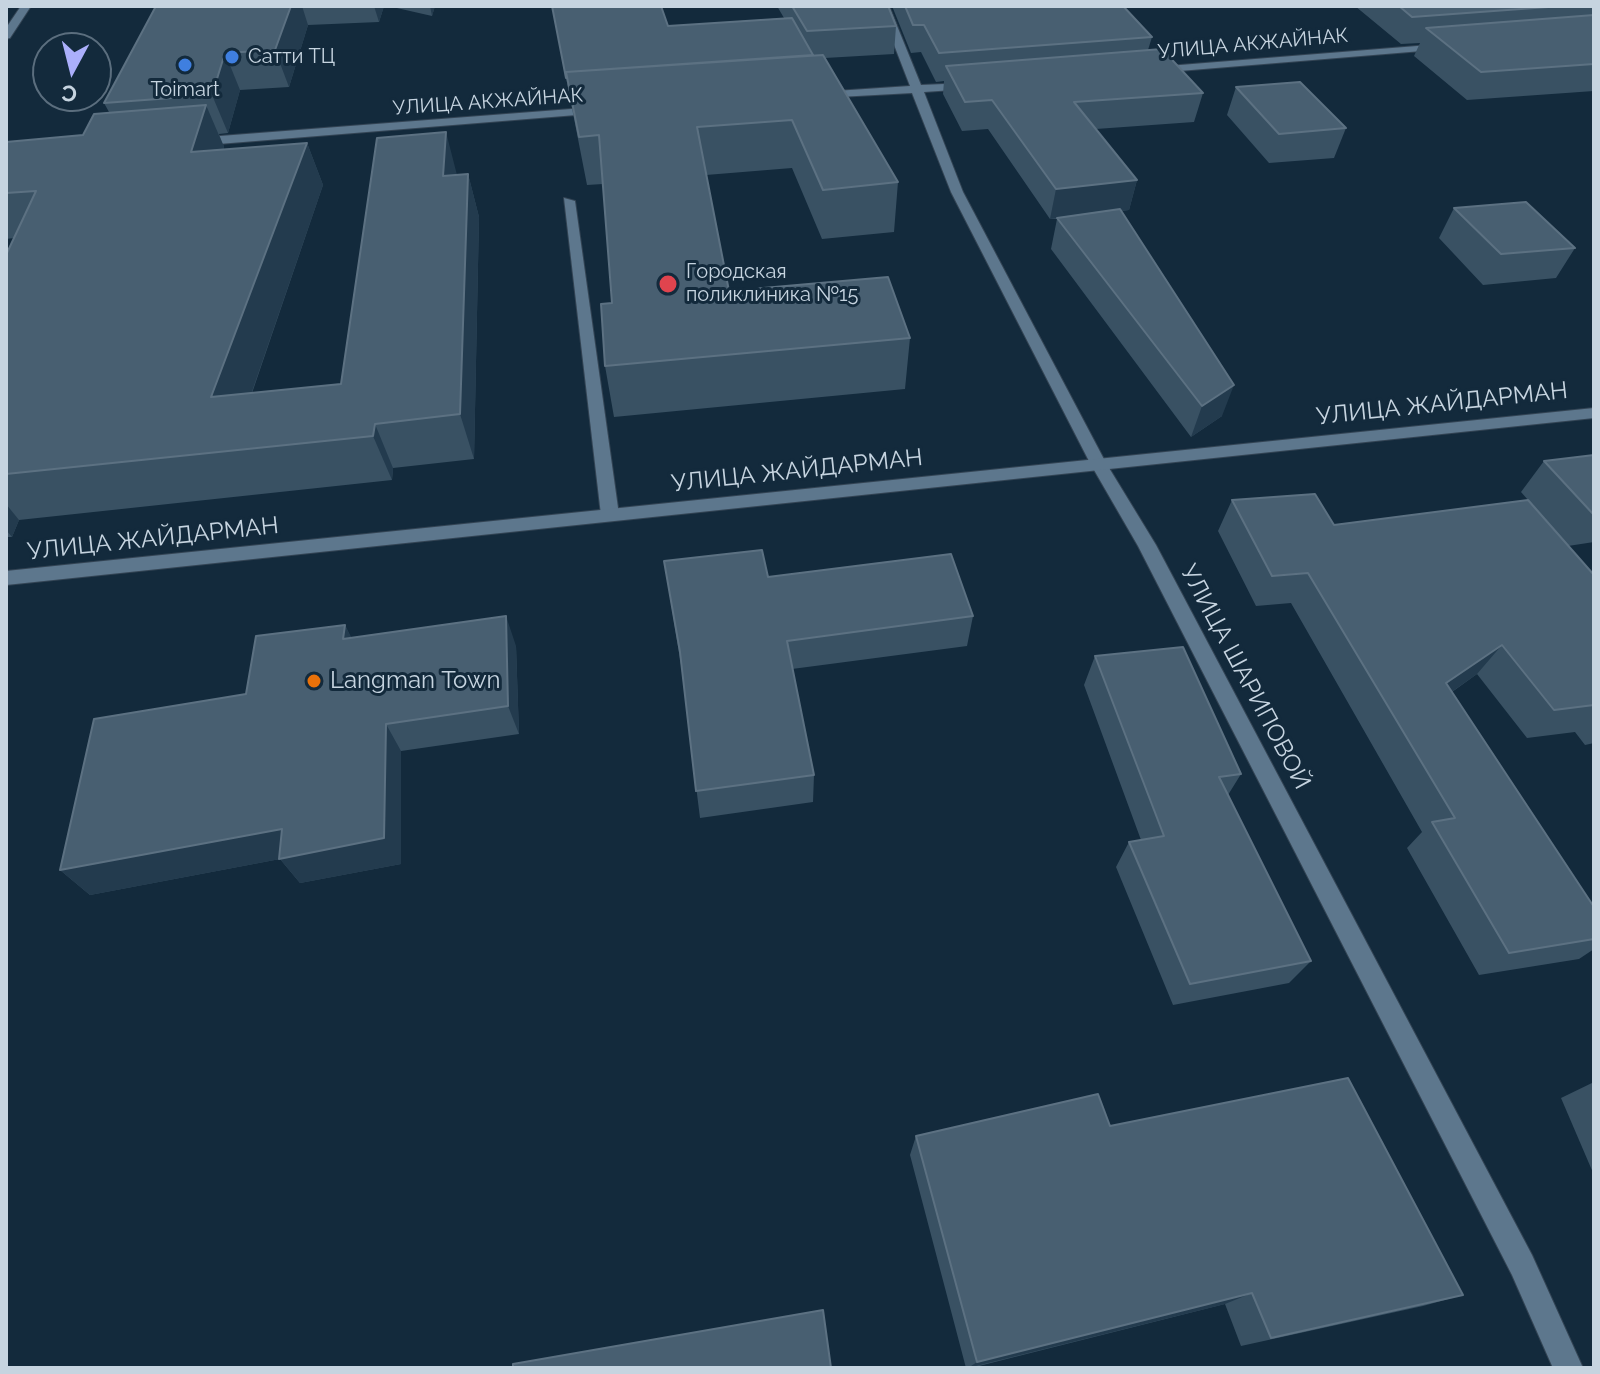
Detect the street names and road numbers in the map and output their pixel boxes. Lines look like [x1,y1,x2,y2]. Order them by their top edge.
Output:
street label: УЛИЦА АКЖАЙНАК [1157,24,1349,64]
street label: УЛИЦА АКЖАЙНАК [392,83,584,121]
street label: УЛИЦА ЖАЙДАРМАН [1315,376,1569,432]
street label: УЛИЦА ЖАЙДАРМАН [670,443,924,499]
street label: УЛИЦА ЖАЙДАРМАН [26,511,280,567]
street label: УЛИЦА ШАРИПОВОЙ [1174,560,1316,794]

